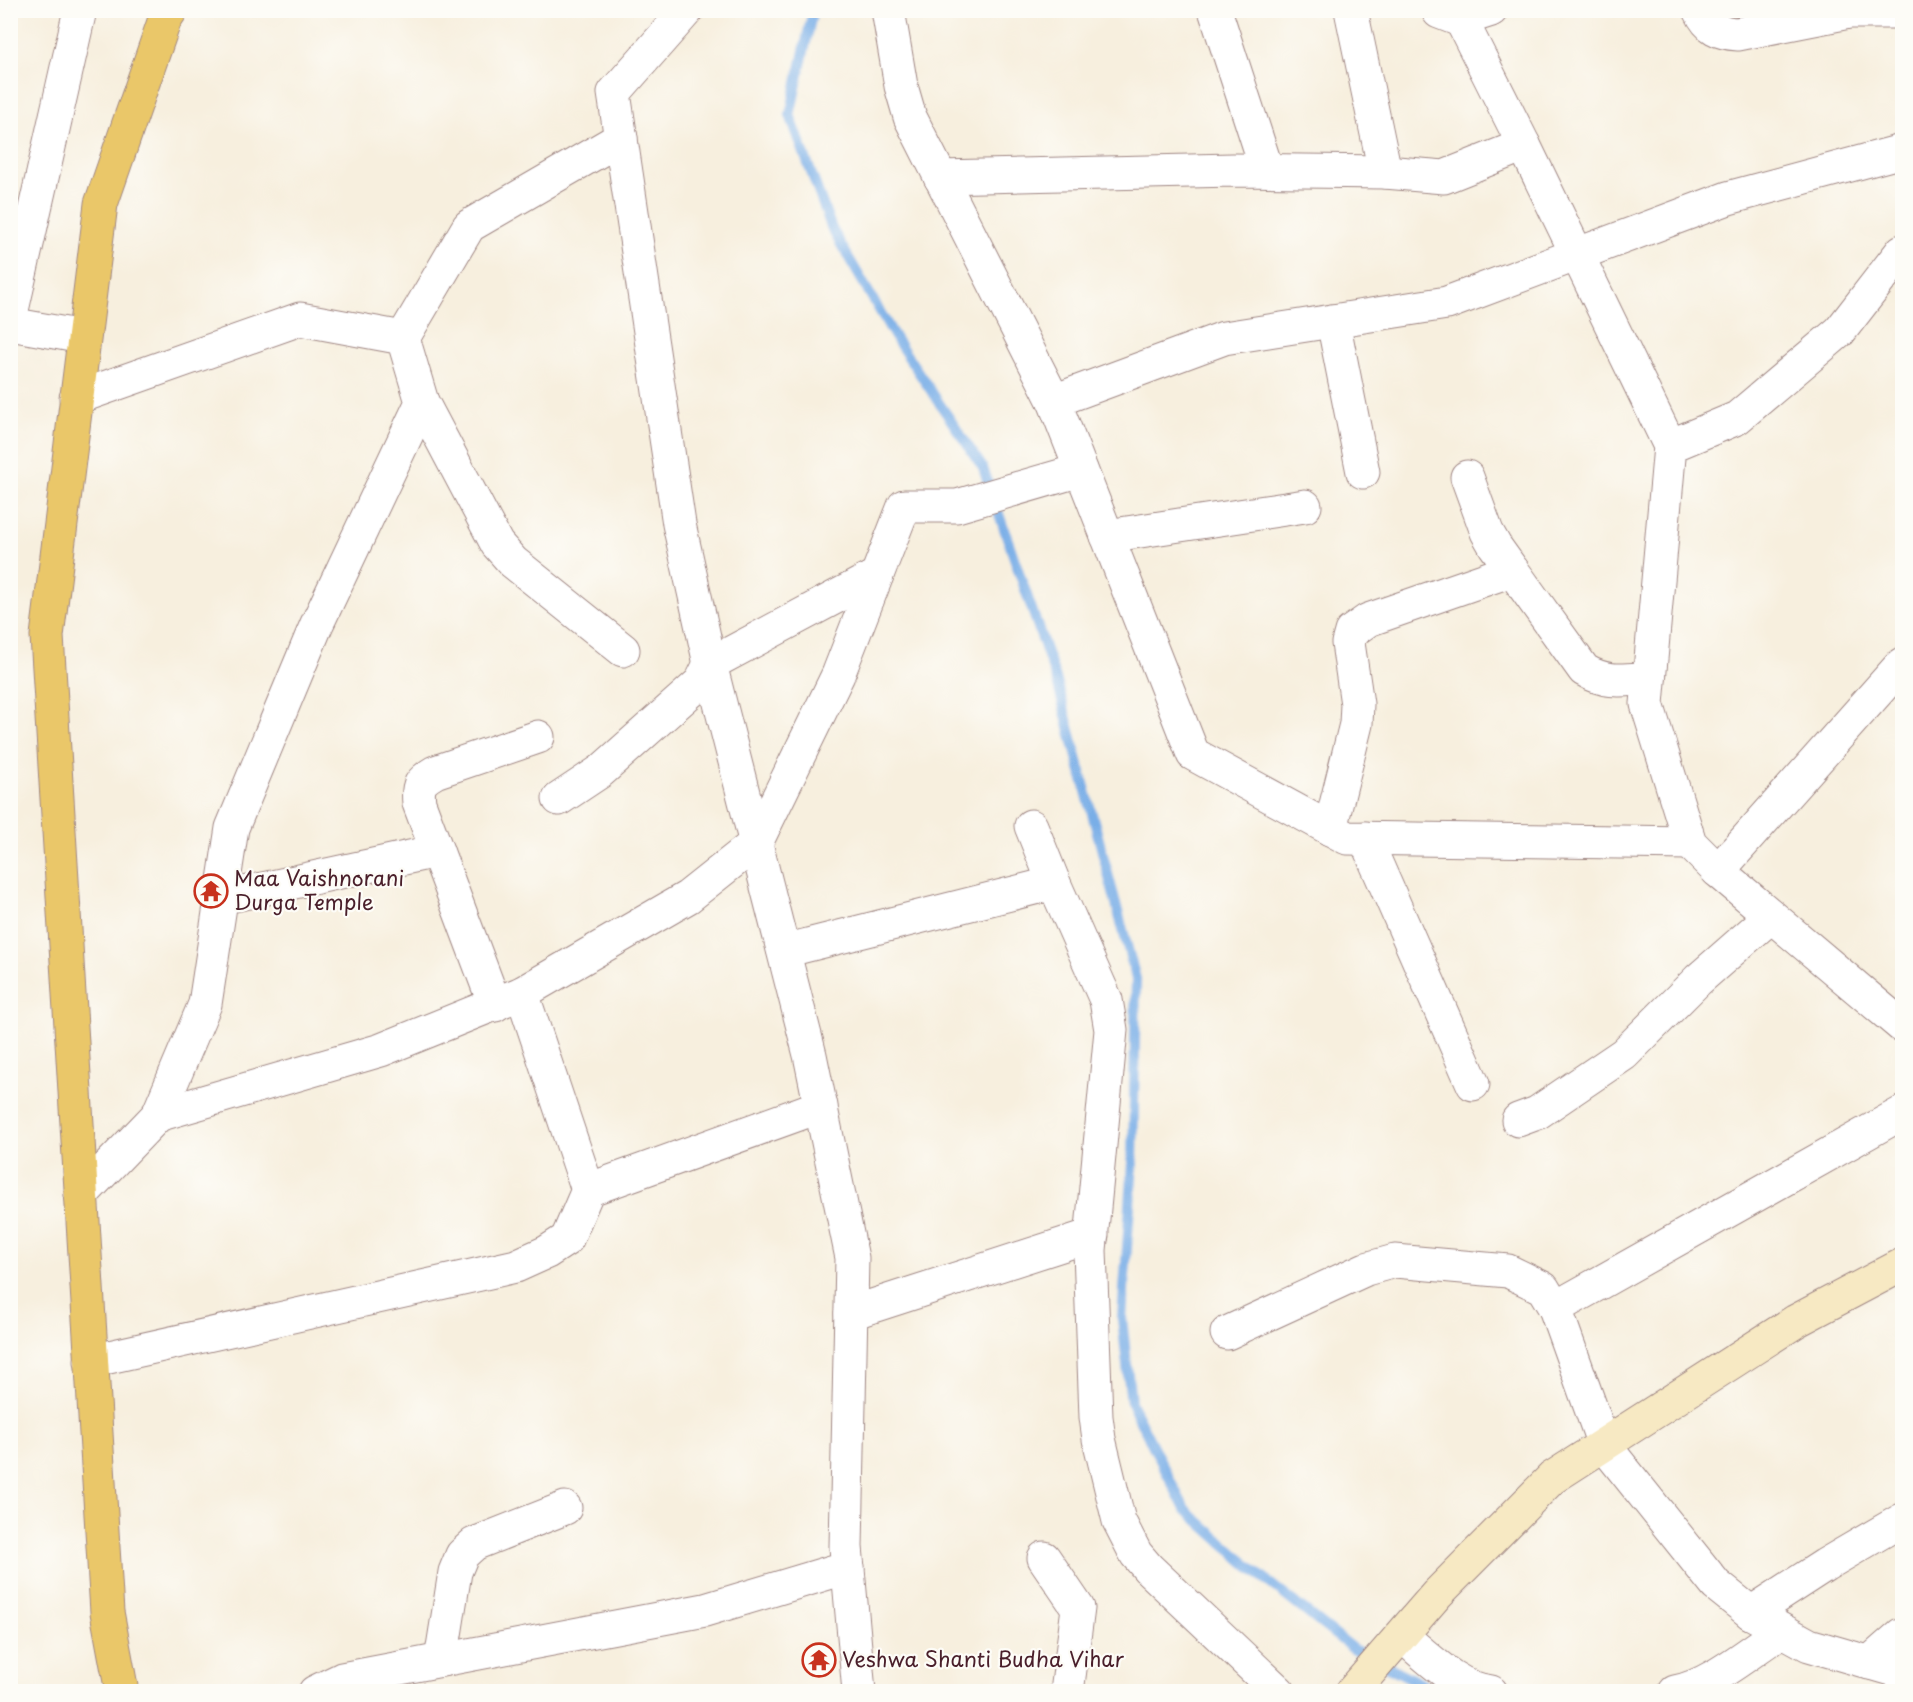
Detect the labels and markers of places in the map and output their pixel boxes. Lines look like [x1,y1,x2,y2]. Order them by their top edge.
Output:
place label: Maa Vaishnorani Durga Temple [234,861,404,917]
temple icon: Maa Vaishnorani Durga Temple [193,873,229,909]
temple icon: Veshwa Shanti Budha Vihar [801,1642,837,1678]
place label: Veshwa Shanti Budha Vihar [842,1642,1124,1674]

